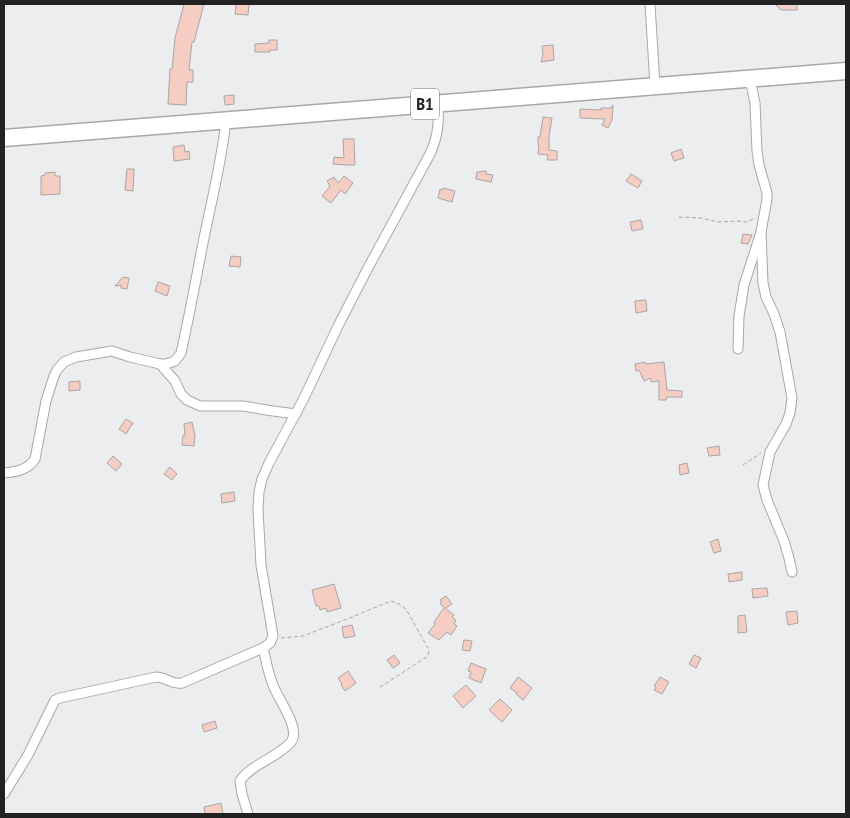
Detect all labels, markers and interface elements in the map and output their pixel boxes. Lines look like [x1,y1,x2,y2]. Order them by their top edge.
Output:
road number: B1 [411,88,439,120]

